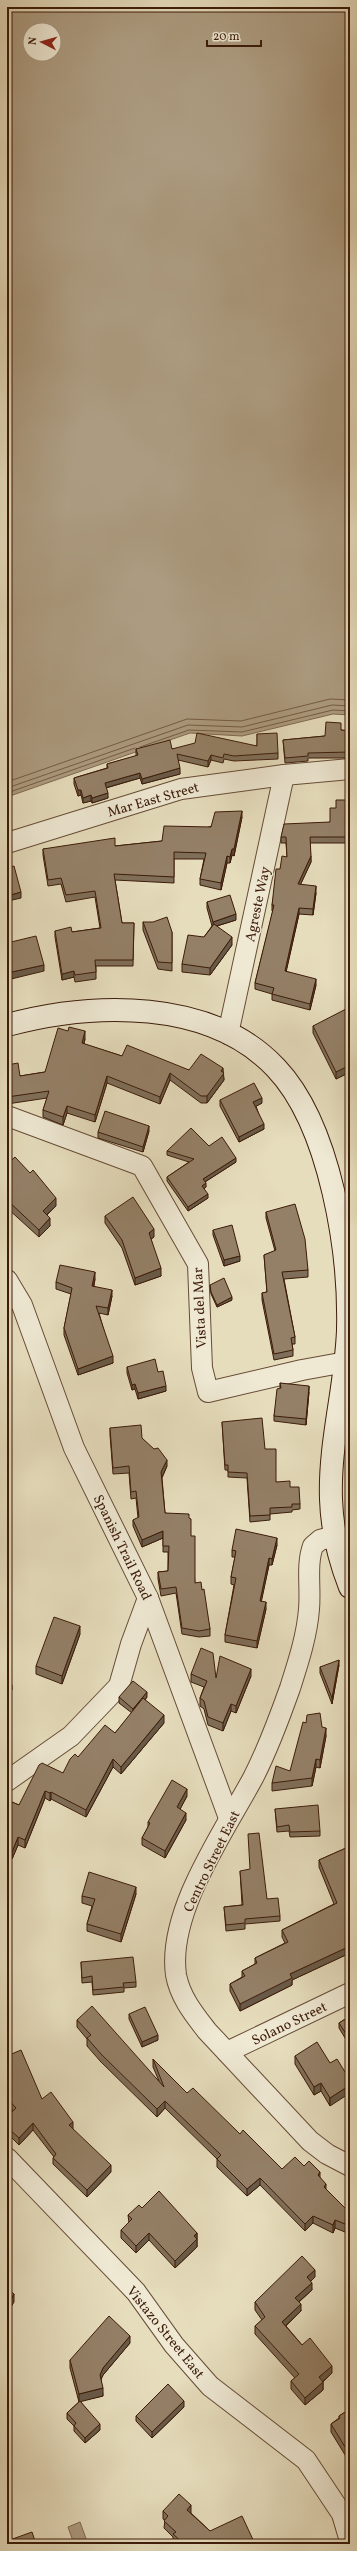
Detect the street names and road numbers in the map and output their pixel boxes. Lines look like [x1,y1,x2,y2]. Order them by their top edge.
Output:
street label: Mar East Street [105,778,202,823]
street label: Agreste Way [241,865,276,944]
street label: Vista del Mar [189,1267,212,1349]
street label: Spanish Trail Road [88,1492,156,1604]
street label: Centro Street East [179,1808,245,1916]
street label: Solano Street [249,1998,331,2051]
street label: Vistazo Street East [122,2283,208,2383]

